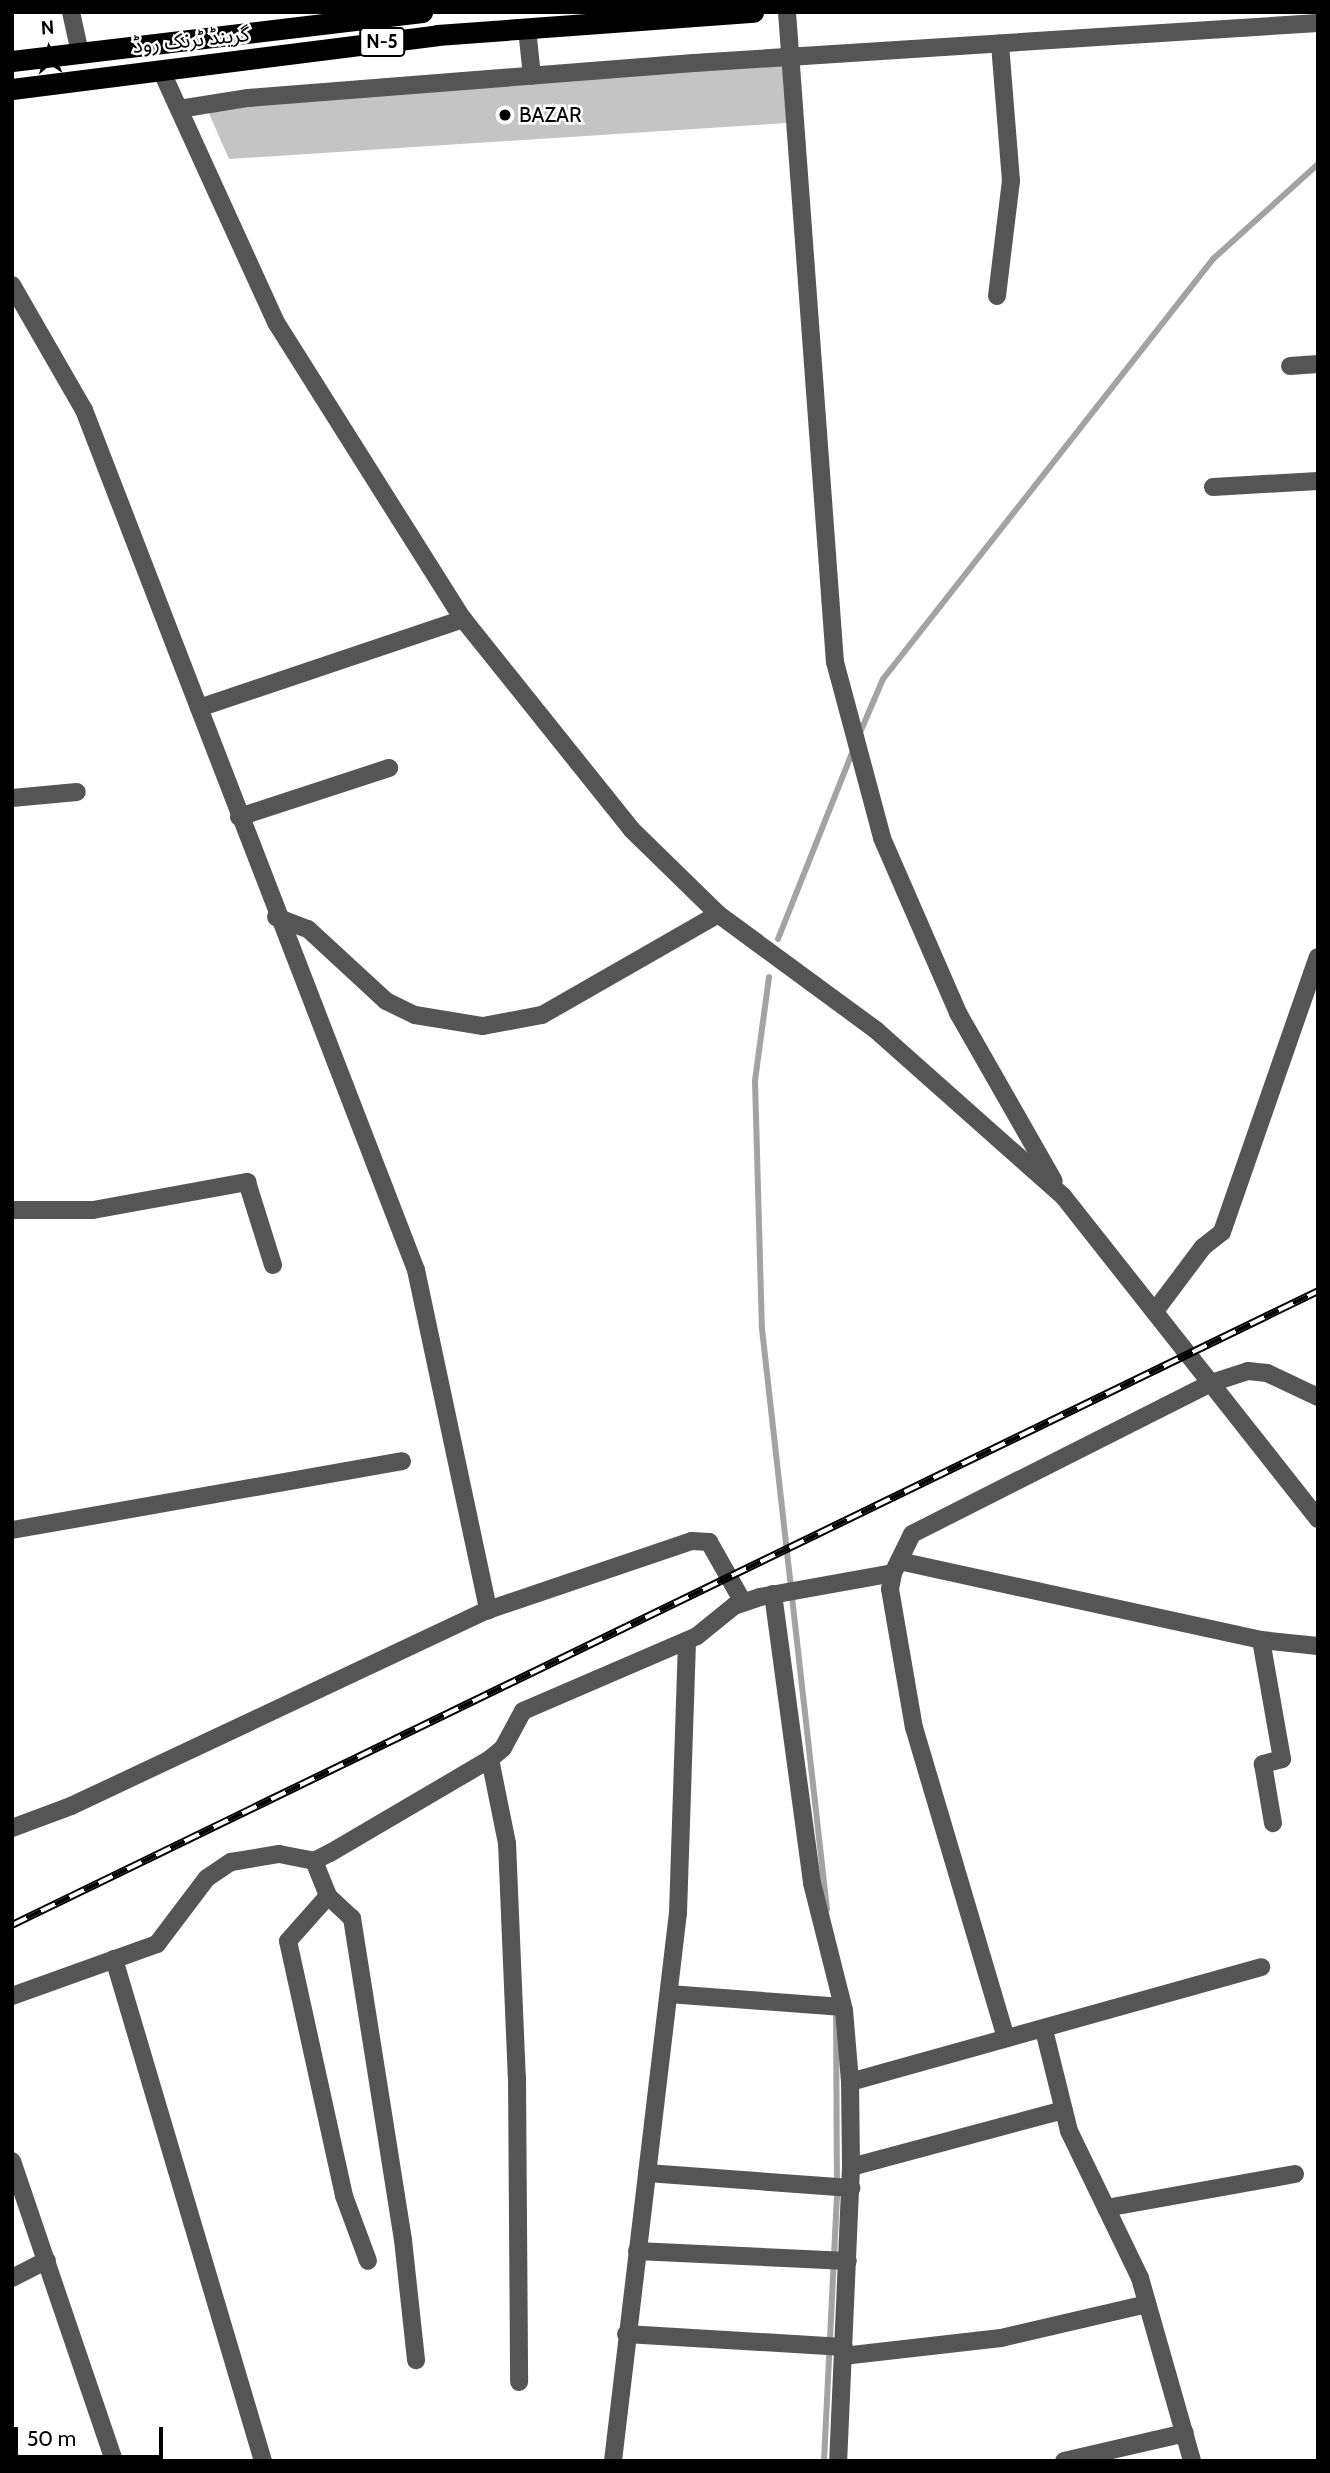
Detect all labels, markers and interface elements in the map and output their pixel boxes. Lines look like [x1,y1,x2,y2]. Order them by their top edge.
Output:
north arrow [14,14,84,84]
text: N [40,16,55,39]
street label: گرینڈ ٹرنک روڈ [131,21,251,59]
road number: N-5 [358,26,406,58]
place label: BAZAR [519,102,582,128]
marker: BAZAR [497,107,513,123]
scale bar [18,2414,166,2458]
text: 50 m [27,2426,76,2451]

